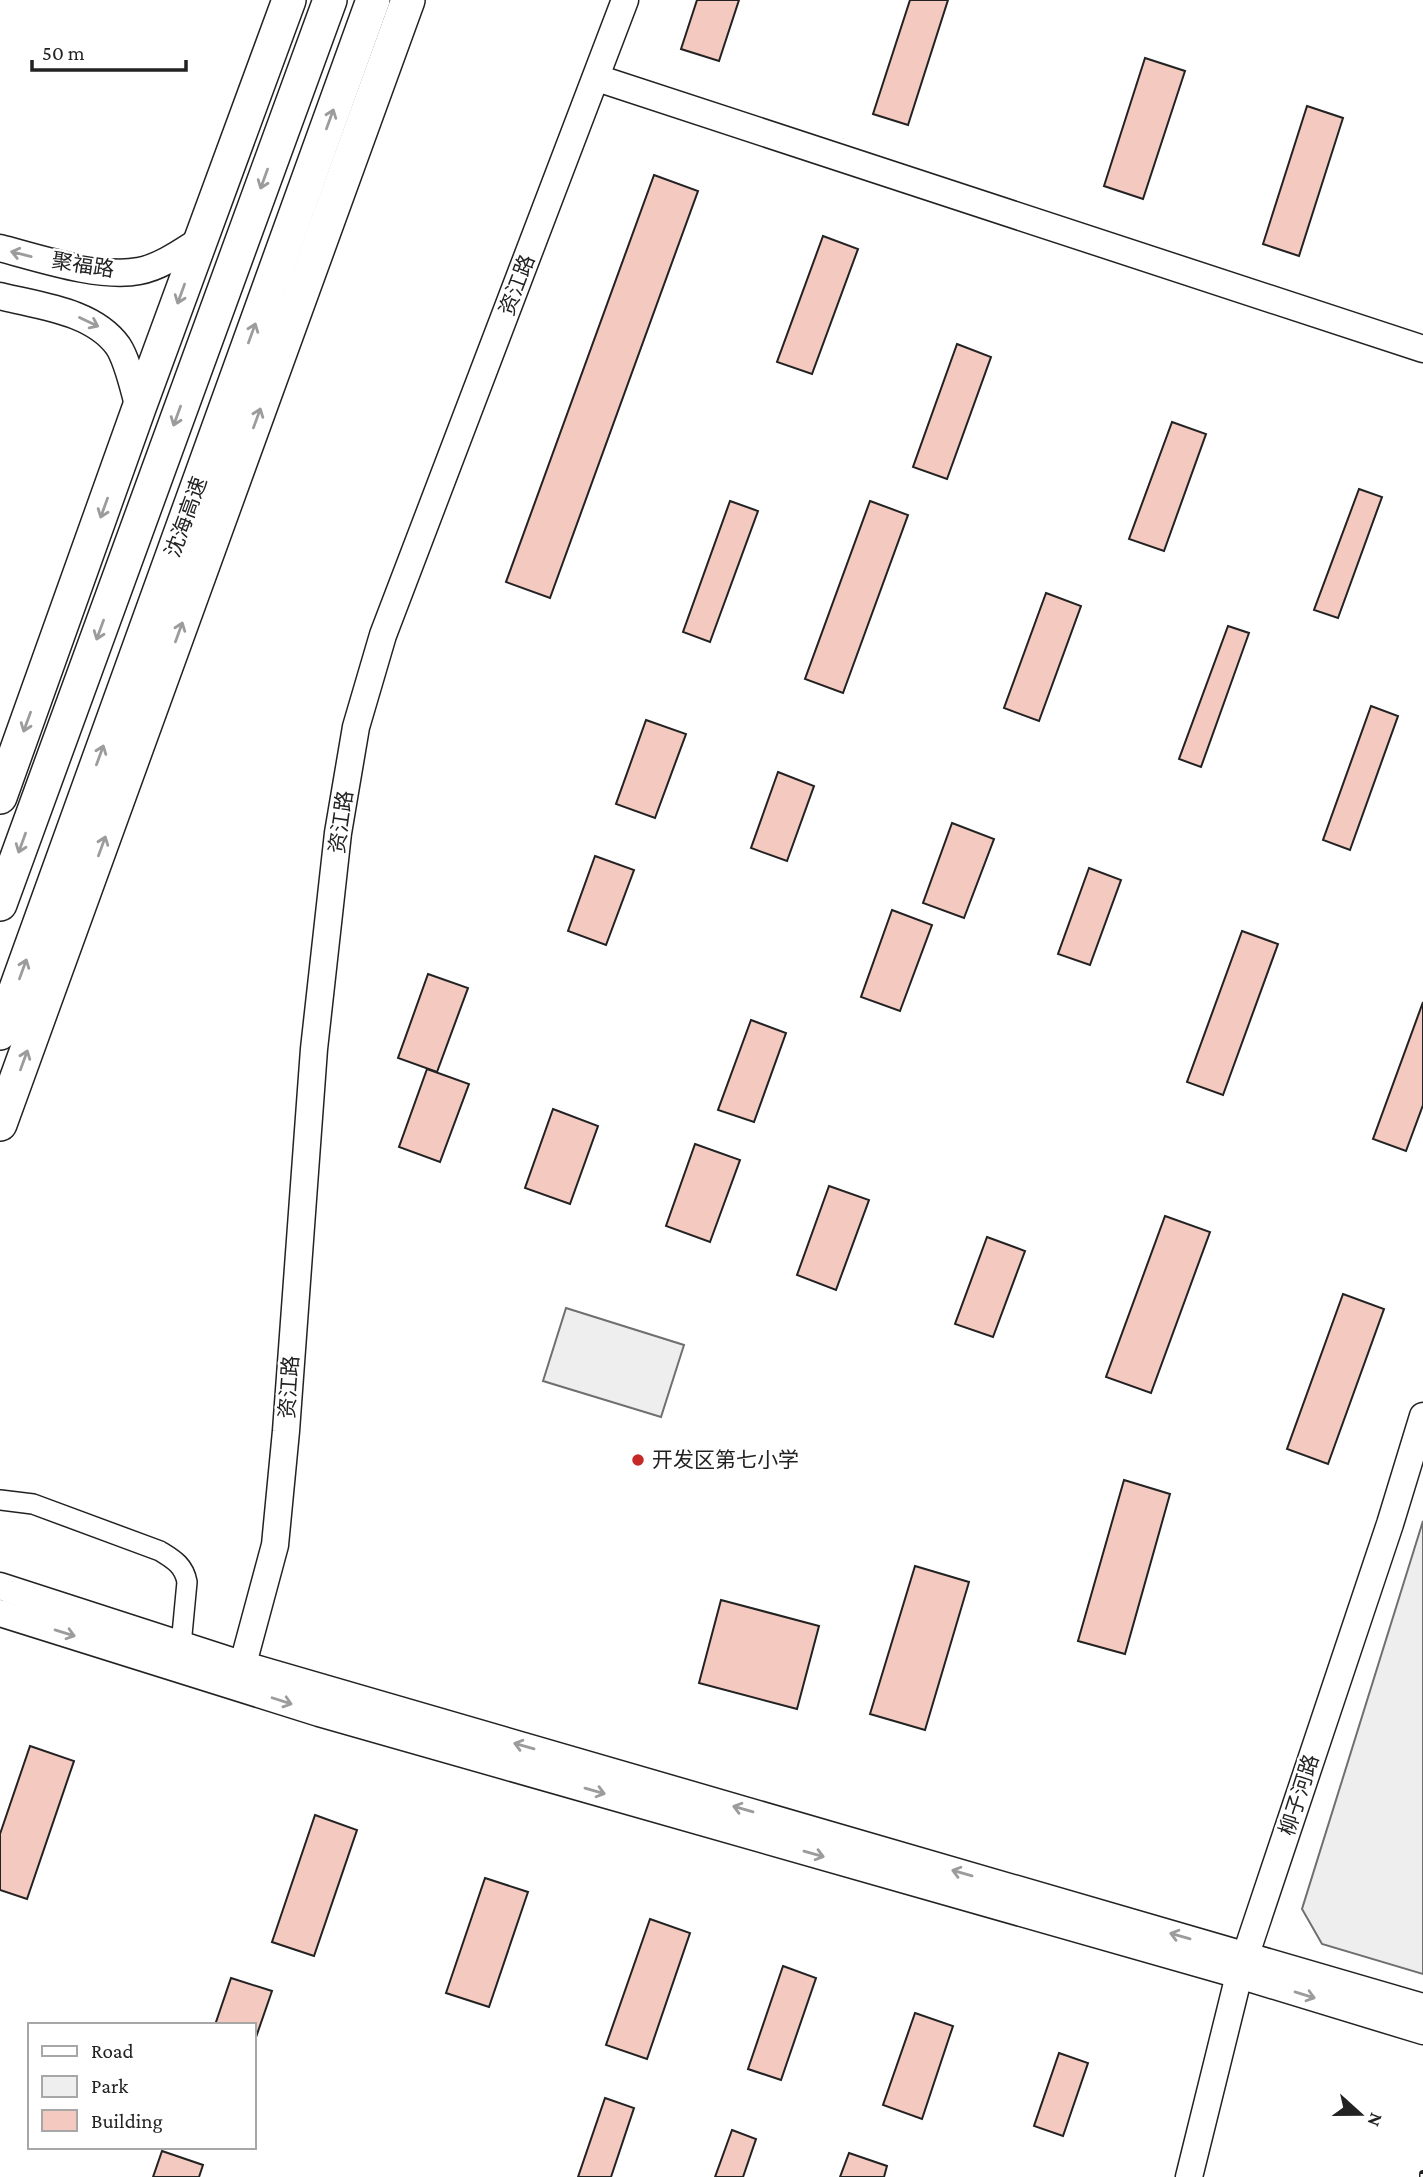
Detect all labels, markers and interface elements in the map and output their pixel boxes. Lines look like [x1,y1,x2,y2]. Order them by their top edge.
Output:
scale bar [32,28,186,72]
text: 50 m [42,41,85,65]
one-way arrow [324,109,337,131]
one-way arrow [257,168,269,190]
one-way arrow [10,246,33,260]
street label: 聚福路 [50,248,116,282]
street label: 资江路 [495,251,539,319]
one-way arrow [174,283,187,305]
one-way arrow [78,316,99,330]
one-way arrow [247,323,260,345]
one-way arrow [170,404,183,426]
one-way arrow [251,408,264,429]
street label: 沈海高速 [160,473,212,561]
one-way arrow [96,496,109,518]
one-way arrow [92,618,105,640]
one-way arrow [174,621,186,643]
one-way arrow [20,711,32,733]
one-way arrow [95,744,108,766]
street label: 资江路 [325,789,357,855]
one-way arrow [15,832,27,854]
one-way arrow [96,835,109,857]
one-way arrow [18,958,30,980]
one-way arrow [18,1049,31,1071]
street label: 资江路 [275,1355,303,1419]
place label: 开发区第七小学 [652,1448,799,1472]
marker: 开发区第七小学 [630,1452,646,1468]
one-way arrow [54,1627,76,1640]
one-way arrow [271,1696,293,1708]
one-way arrow [514,1739,536,1752]
street label: 柳子河路 [1275,1751,1323,1839]
one-way arrow [584,1786,606,1799]
one-way arrow [732,1802,754,1815]
one-way arrow [803,1848,825,1861]
one-way arrow [951,1865,973,1878]
one-way arrow [1169,1928,1191,1941]
one-way arrow [1293,1989,1315,2002]
legend [28,2023,256,2149]
text: Road [91,2039,134,2063]
text: Park [91,2074,128,2098]
north arrow [1325,2079,1395,2149]
text: Building [91,2109,163,2133]
text: N [1363,2110,1388,2130]

